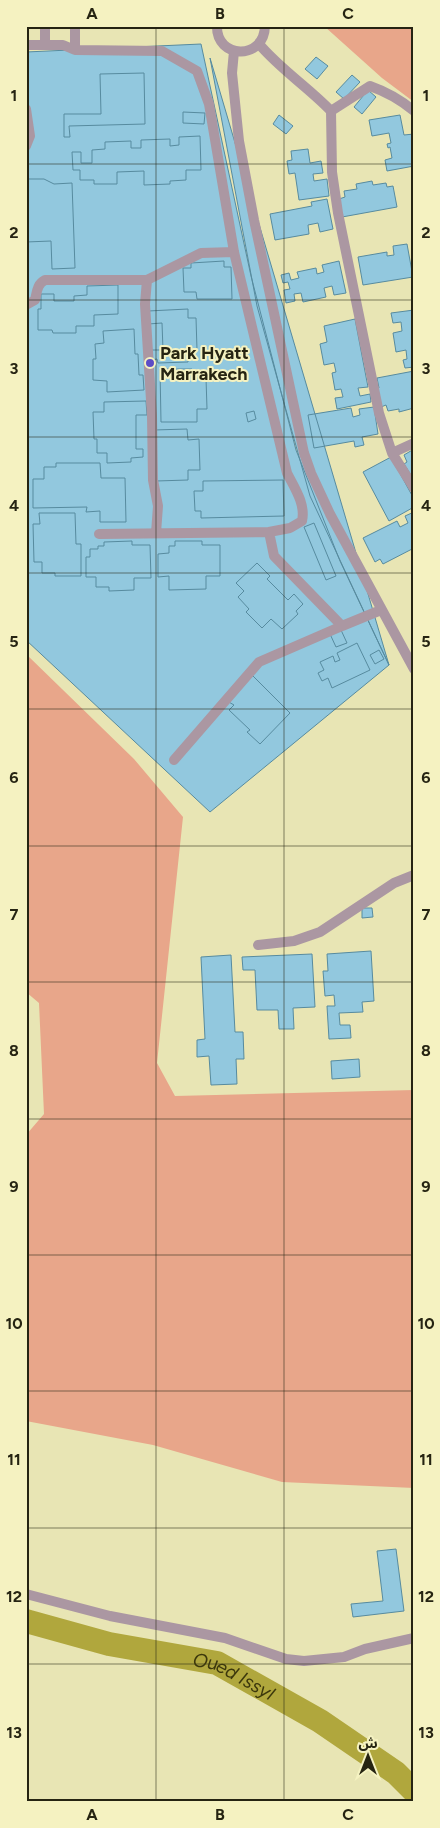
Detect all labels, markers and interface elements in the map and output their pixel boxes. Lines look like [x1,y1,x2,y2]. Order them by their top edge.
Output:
text: A [86,4,98,23]
text: B [215,4,225,23]
text: C [342,4,354,23]
text: 1 [11,86,17,105]
text: 1 [423,86,429,105]
text: 2 [9,223,19,242]
text: 2 [421,223,431,242]
place label: Park Hyatt Marrakech [160,342,249,385]
marker: Park Hyatt Marrakech [144,357,156,369]
text: 3 [10,359,19,378]
text: 3 [422,359,431,378]
text: 4 [9,496,19,515]
text: 4 [421,496,431,515]
text: 5 [9,632,19,651]
text: 5 [421,632,431,651]
text: 6 [9,768,19,787]
text: 6 [421,768,431,787]
text: 7 [10,905,19,924]
text: 7 [422,905,431,924]
text: 8 [9,1041,19,1060]
text: 8 [421,1041,431,1060]
text: 9 [9,1177,19,1196]
text: 9 [421,1177,431,1196]
text: 10 [5,1314,23,1333]
text: 10 [417,1314,435,1333]
text: 11 [7,1450,21,1469]
text: 11 [419,1450,433,1469]
text: 12 [6,1587,22,1606]
text: 12 [418,1587,434,1606]
water label: Oued Issyl [191,1648,279,1706]
text: 13 [6,1723,22,1742]
text: 13 [418,1723,434,1742]
north arrow [342,1730,392,1780]
text: ش [358,1735,378,1752]
text: A [86,1805,98,1824]
text: B [215,1805,225,1824]
text: C [342,1805,354,1824]

